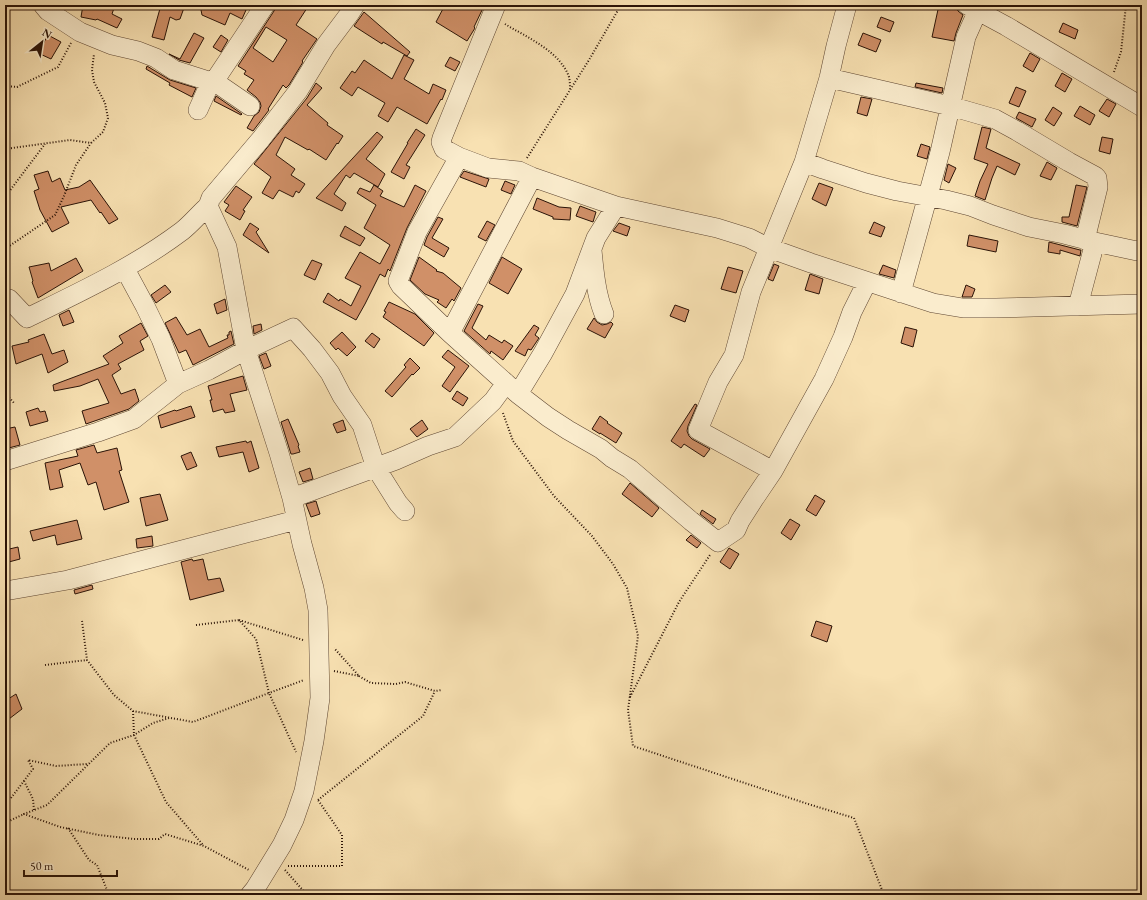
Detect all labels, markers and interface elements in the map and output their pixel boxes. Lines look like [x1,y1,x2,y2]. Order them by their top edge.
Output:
north arrow [22,22,62,62]
text: N [40,25,54,42]
scale bar [24,852,117,878]
text: 50 m [30,858,54,874]

